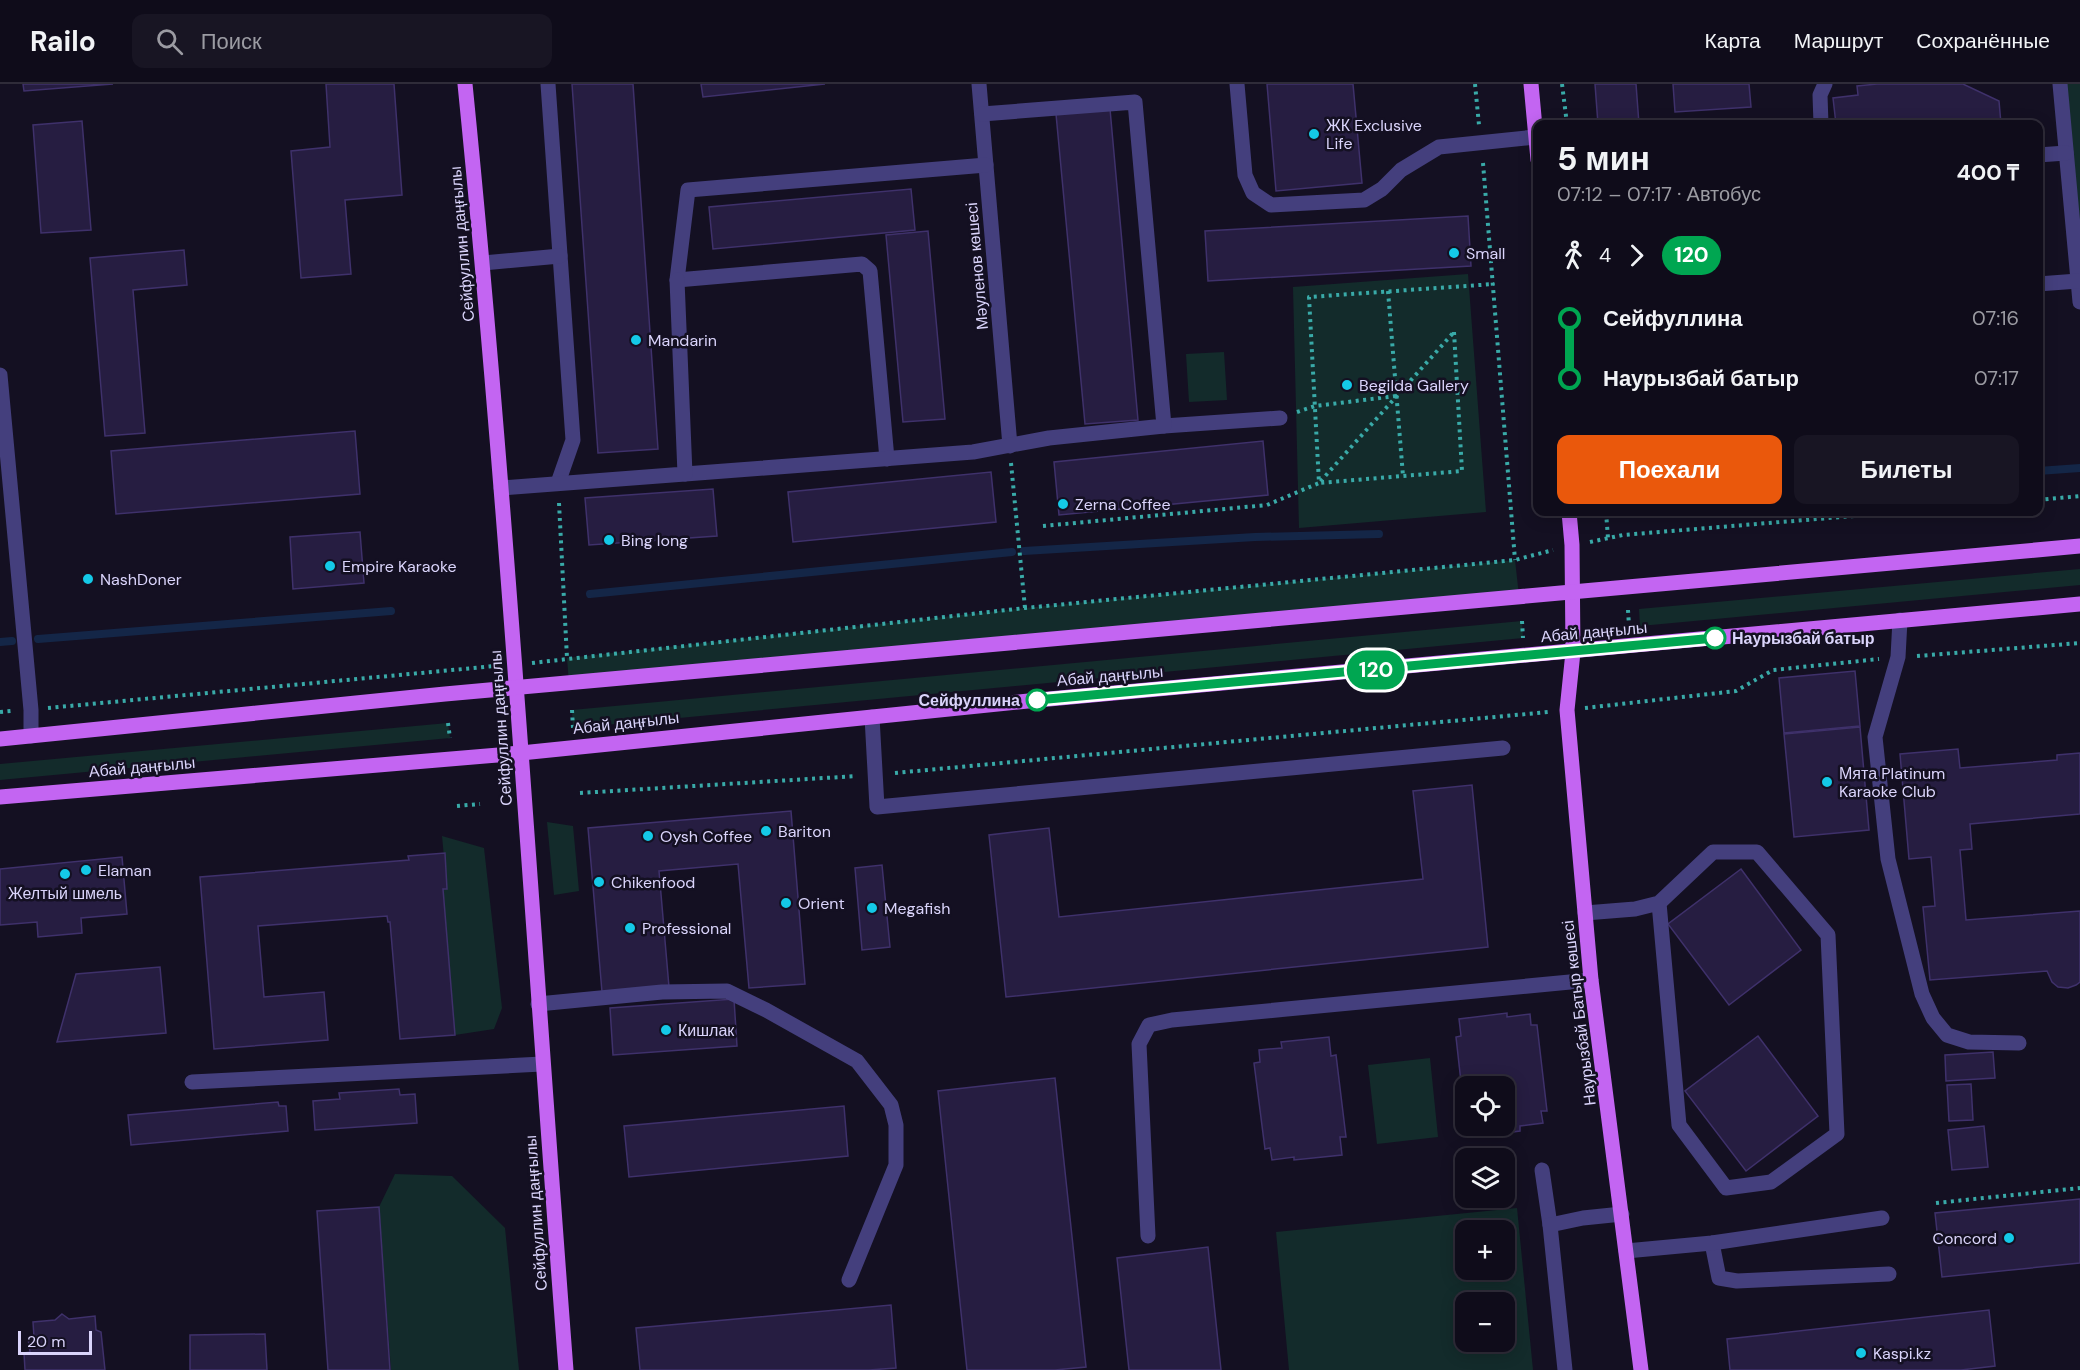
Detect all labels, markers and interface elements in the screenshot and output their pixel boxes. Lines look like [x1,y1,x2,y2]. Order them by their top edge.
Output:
search box [132,14,552,68]
text: Railo [30,23,96,60]
icon: search [153,25,186,58]
text: Поиск [201,27,262,56]
text: Карта [1705,27,1761,55]
text: Маршрут [1794,27,1883,55]
text: Сохранённые [1916,27,2050,55]
place label: ЖК Exclusive Life [1326,115,1422,154]
marker: ЖК Exclusive Life [1307,127,1321,141]
text: 5 мин [1557,137,1650,180]
text: 400 ₸ [1957,158,2019,187]
street label: Сейфуллин даңғылы [445,165,479,323]
text: 07:12 – 07:17 · Автобус [1557,181,1761,207]
street label: Мәуленов көшесі [961,201,993,331]
icon: walk [1557,239,1590,272]
icon: forward [1620,239,1653,272]
text: 120 [1674,241,1709,269]
text: 4 [1599,242,1611,268]
place label: Small [1466,243,1505,264]
marker: Small [1447,246,1461,260]
text: Сейфуллина [1603,304,1743,333]
text: 07:16 [1972,305,2019,331]
place label: Mandarin [648,330,717,351]
marker: Mandarin [629,333,643,347]
text: Наурызбай батыр [1603,364,1799,393]
text: 07:17 [1974,365,2019,391]
place label: Begilda Gallery [1359,375,1469,396]
marker: Begilda Gallery [1340,378,1354,392]
button: Поехали [1557,435,1782,504]
button: Билеты [1794,435,2019,504]
place label: Zerna Coffee [1075,494,1171,515]
marker: Zerna Coffee [1056,497,1070,511]
place label: Bing long [621,530,688,551]
marker: Bing long [602,533,616,547]
place label: Empire Karaoke [342,556,457,577]
marker: Empire Karaoke [323,559,337,573]
place label: NashDoner [100,569,182,590]
marker: NashDoner [81,572,95,586]
street label: Абай даңғылы [1540,617,1648,647]
marker: Наурызбай батыр [1704,627,1726,649]
place label: Наурызбай батыр [1732,628,1875,649]
street label: Сейфуллин даңғылы [485,649,517,807]
line badge: 120 [1342,650,1410,690]
text: 120 [1359,656,1393,684]
street label: Абай даңғылы [1056,661,1164,691]
marker: Сейфуллина [1026,689,1048,711]
place label: Сейфуллина [919,690,1020,711]
street label: Абай даңғылы [572,707,680,739]
street label: Абай даңғылы [88,752,196,782]
place label: Мята Platinum Karaoke Club [1839,763,1945,802]
marker: Мята Platinum Karaoke Club [1820,775,1834,789]
place label: Bariton [778,821,831,842]
marker: Bariton [759,824,773,838]
place label: Oysh Coffee [660,826,752,847]
marker: Oysh Coffee [641,829,655,843]
place label: Elaman [98,860,151,881]
marker: Elaman [79,863,93,877]
marker: Желтый шмель [58,867,72,881]
place label: Chikenfood [611,872,695,893]
marker: Chikenfood [592,875,606,889]
place label: Желтый шмель [8,883,122,904]
place label: Orient [798,893,845,914]
marker: Orient [779,896,793,910]
place label: Megafish [884,898,950,919]
marker: Megafish [865,901,879,915]
place label: Professional [642,918,731,939]
street label: Наурызбай Батыр көшесі [1557,919,1601,1107]
marker: Professional [623,921,637,935]
place label: Кишлак [678,1020,735,1041]
marker: Кишлак [659,1023,673,1037]
map controls [1455,1076,1515,1352]
button: locate [1455,1076,1515,1136]
street label: Сейфуллин даңғылы [520,1134,552,1292]
button: layers [1455,1148,1515,1208]
button: + [1455,1220,1515,1280]
place label: Concord [1933,1228,1997,1249]
marker: Concord [2002,1231,2016,1245]
button: − [1455,1292,1515,1352]
scale bar [18,1328,92,1356]
text: 20 m [27,1331,66,1352]
place label: Kaspi.kz [1873,1343,1931,1364]
marker: Kaspi.kz [1854,1346,1868,1360]

